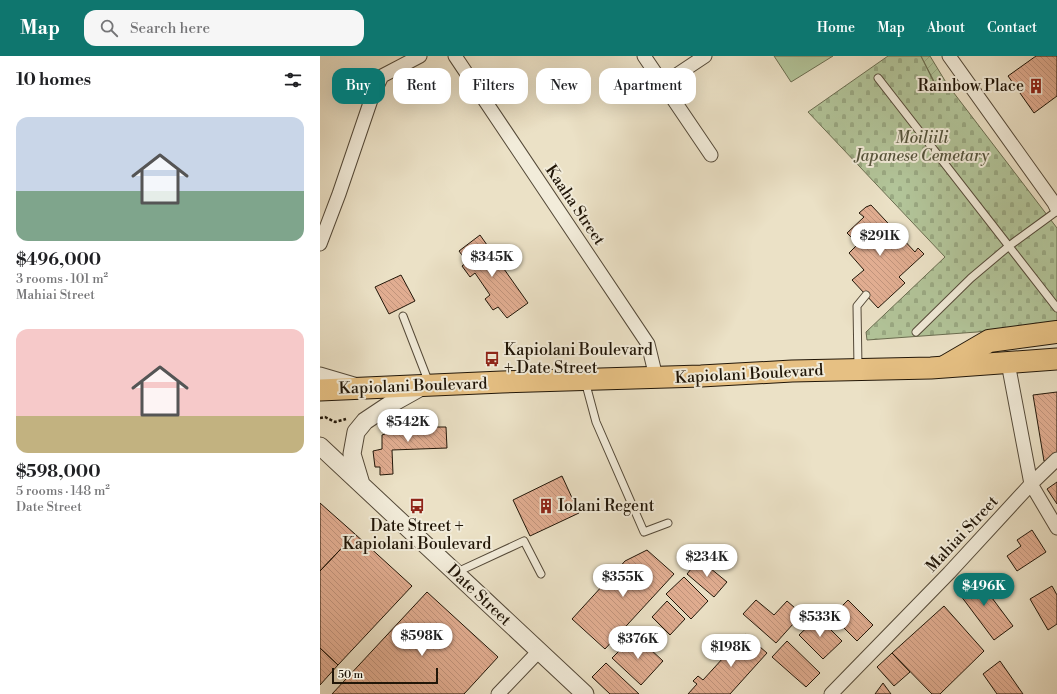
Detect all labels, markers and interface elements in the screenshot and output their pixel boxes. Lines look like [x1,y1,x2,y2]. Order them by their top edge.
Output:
search box [84,10,364,46]
text: Map [20,16,60,40]
icon: search [98,17,120,39]
text: Search here [130,19,210,38]
text: Home [817,19,855,37]
text: Map [877,19,905,37]
text: About [927,19,965,37]
text: Contact [987,19,1037,37]
chip: Buy [332,68,385,104]
chip: Rent [393,68,451,104]
chip: Filters [459,68,528,104]
chip: New [536,68,591,104]
chip: Apartment [599,68,696,104]
text: 10 homes [16,69,91,91]
icon: filters [282,69,304,91]
place label: Rainbow Place [918,76,1024,96]
building icon: Rainbow Place [1027,77,1045,95]
park label: Moiliili Japanese Cemetary [853,128,990,166]
icon: home [124,143,196,215]
street label: Kaaha Street [541,161,609,249]
pin: $291K [852,223,908,257]
text: $291K [860,228,900,244]
pin: $345K [464,244,520,278]
text: $496,000 [16,249,101,271]
text: $345K [470,249,514,265]
text: 3 rooms · 101 m² [16,271,108,287]
text: Mahiai Street [16,287,95,303]
place label: Kapiolani Boulevard + Date Street [504,340,653,378]
bus stop icon: Kapiolani Boulevard + Date Street [483,350,501,368]
icon: home [124,355,196,427]
street label: Kapiolani Boulevard [674,360,824,388]
street label: Kapiolani Boulevard [338,373,488,399]
pin: $542K [380,409,436,443]
text: $542K [386,414,430,430]
text: $598,000 [16,461,101,483]
text: 5 rooms · 148 m² [16,483,110,499]
street label: Mahiai Street [922,491,1003,576]
place label: Iolani Regent [558,496,655,516]
bus stop icon: Date Street + Kapiolani Boulevard [408,497,426,515]
building icon: Iolani Regent [537,497,555,515]
text: Date Street [16,499,82,515]
place label: Date Street + Kapiolani Boulevard [343,516,491,554]
pin: $234K [679,544,735,578]
text: $234K [685,549,729,565]
street label: Date Street [443,560,516,630]
pin: $355K [595,564,651,598]
text: $355K [602,569,644,585]
pin: $496K [956,573,1012,607]
text: $496K [962,578,1006,594]
pin: $533K [792,604,848,638]
text: $533K [799,609,841,625]
pin: $598K [394,623,450,657]
pin: $376K [610,626,666,660]
text: $598K [401,628,443,644]
text: $376K [617,631,659,647]
pin: $198K [703,634,759,668]
text: $198K [711,639,751,655]
scale bar [332,666,438,685]
text: 50 m [338,668,363,682]

